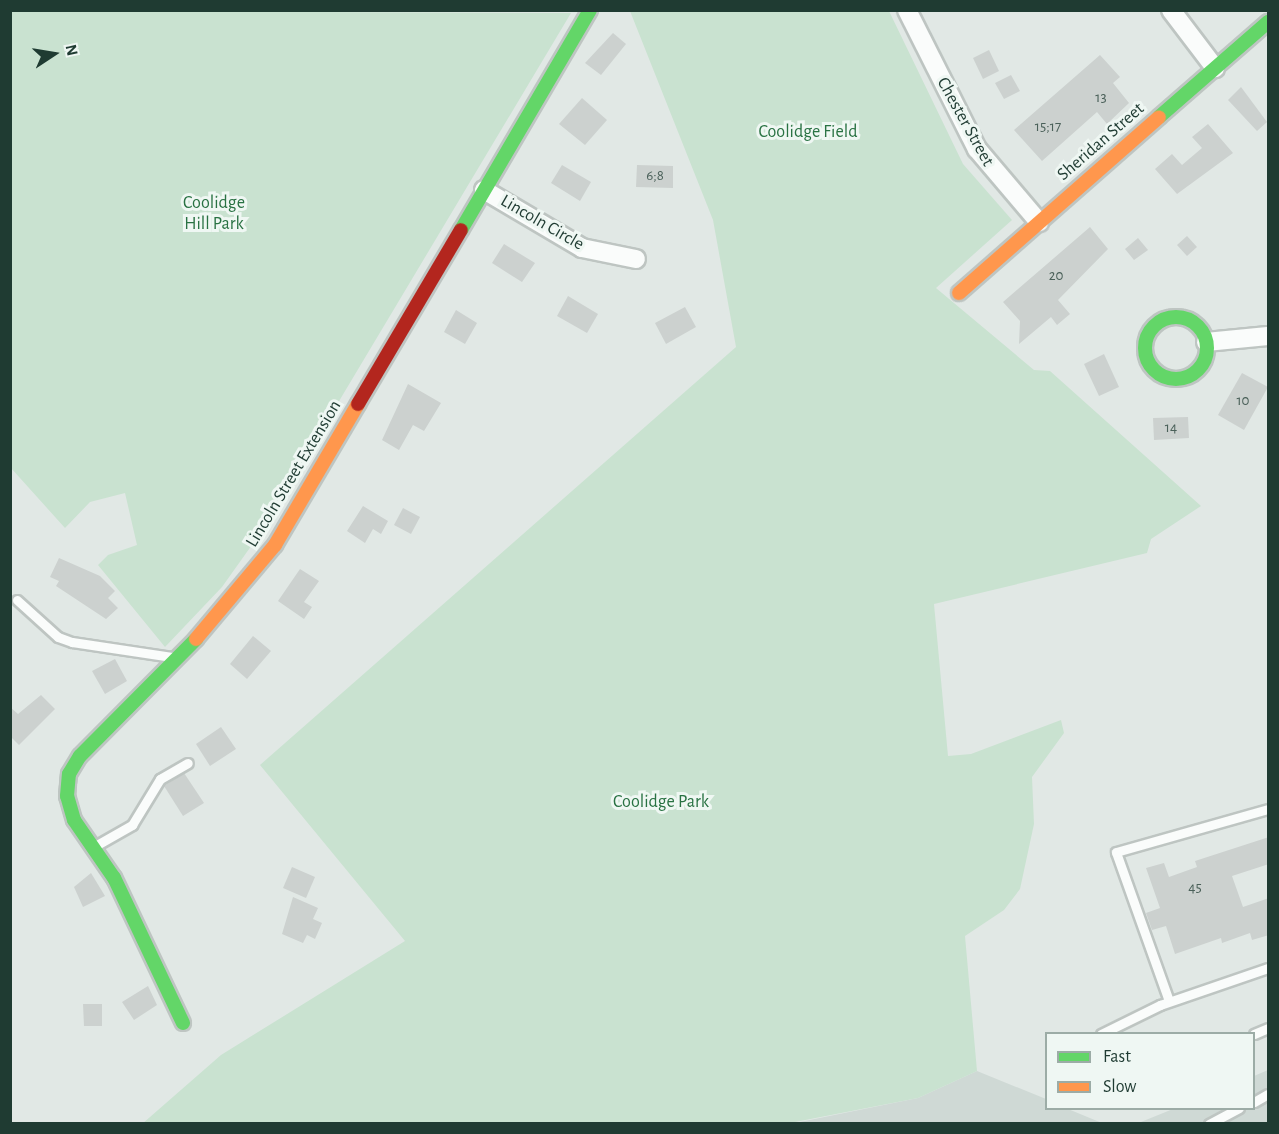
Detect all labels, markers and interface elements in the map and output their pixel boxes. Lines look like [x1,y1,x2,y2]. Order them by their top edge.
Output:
north arrow [24,24,84,84]
text: N [63,43,81,57]
street label: Chester Street [932,74,998,170]
house number: 13 [1095,89,1107,107]
street label: Sheridan Street [1053,98,1149,186]
house number: 15;17 [1035,118,1061,136]
park label: Coolidge Field [758,121,858,143]
house number: 6;8 [646,167,664,185]
street label: Lincoln Circle [496,190,588,256]
park label: Coolidge Hill Park [183,193,245,236]
house number: 20 [1049,267,1063,285]
house number: 10 [1236,392,1250,410]
street label: Lincoln Street Extension [242,397,346,551]
house number: 14 [1165,419,1177,437]
park label: Coolidge Park [613,791,709,813]
house number: 45 [1188,879,1202,897]
legend [1045,1032,1255,1110]
text: Fast [1103,1048,1131,1066]
text: Slow [1103,1078,1136,1096]

